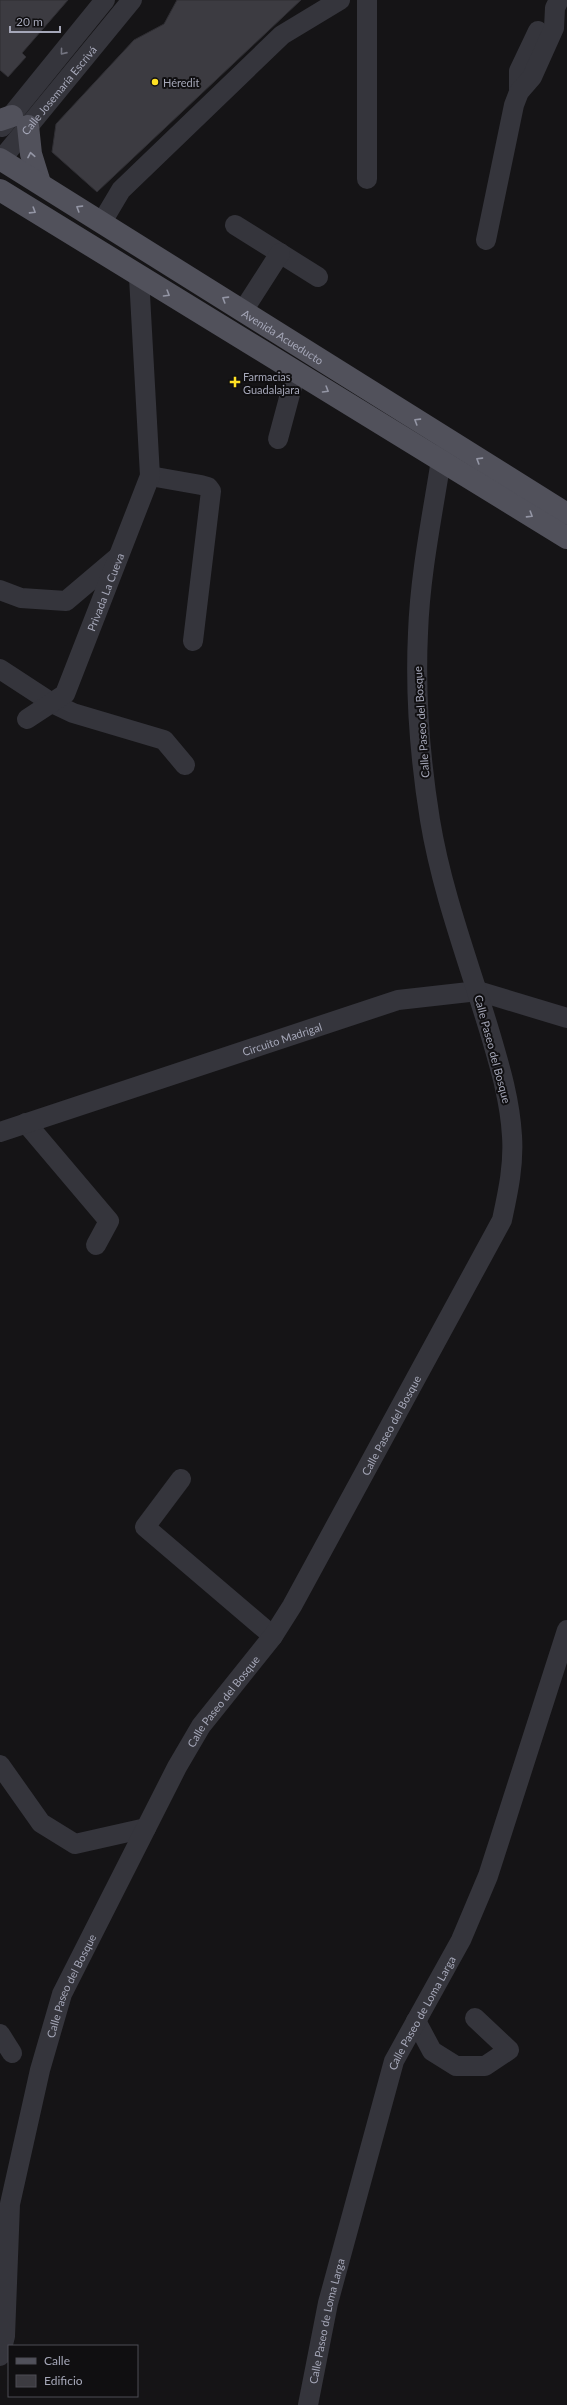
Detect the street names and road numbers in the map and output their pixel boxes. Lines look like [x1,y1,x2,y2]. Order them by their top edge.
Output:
street label: Calle Josemaría Escrivá [18,43,99,137]
street label: Avenida Acueducto [240,306,326,367]
street label: Privada La Cueva [84,551,126,633]
street label: Calle Paseo del Bosque [411,666,431,778]
street label: Calle Paseo del Bosque [472,993,514,1105]
street label: Circuito Madrigal [240,1019,323,1058]
street label: Calle Paseo del Bosque [358,1373,423,1477]
street label: Calle Paseo del Bosque [184,1652,262,1749]
street label: Calle Paseo del Bosque [43,1931,98,2039]
street label: Calle Paseo de Loma Larga [385,1953,457,2071]
street label: Calle Paseo de Loma Larga [306,2257,346,2385]

